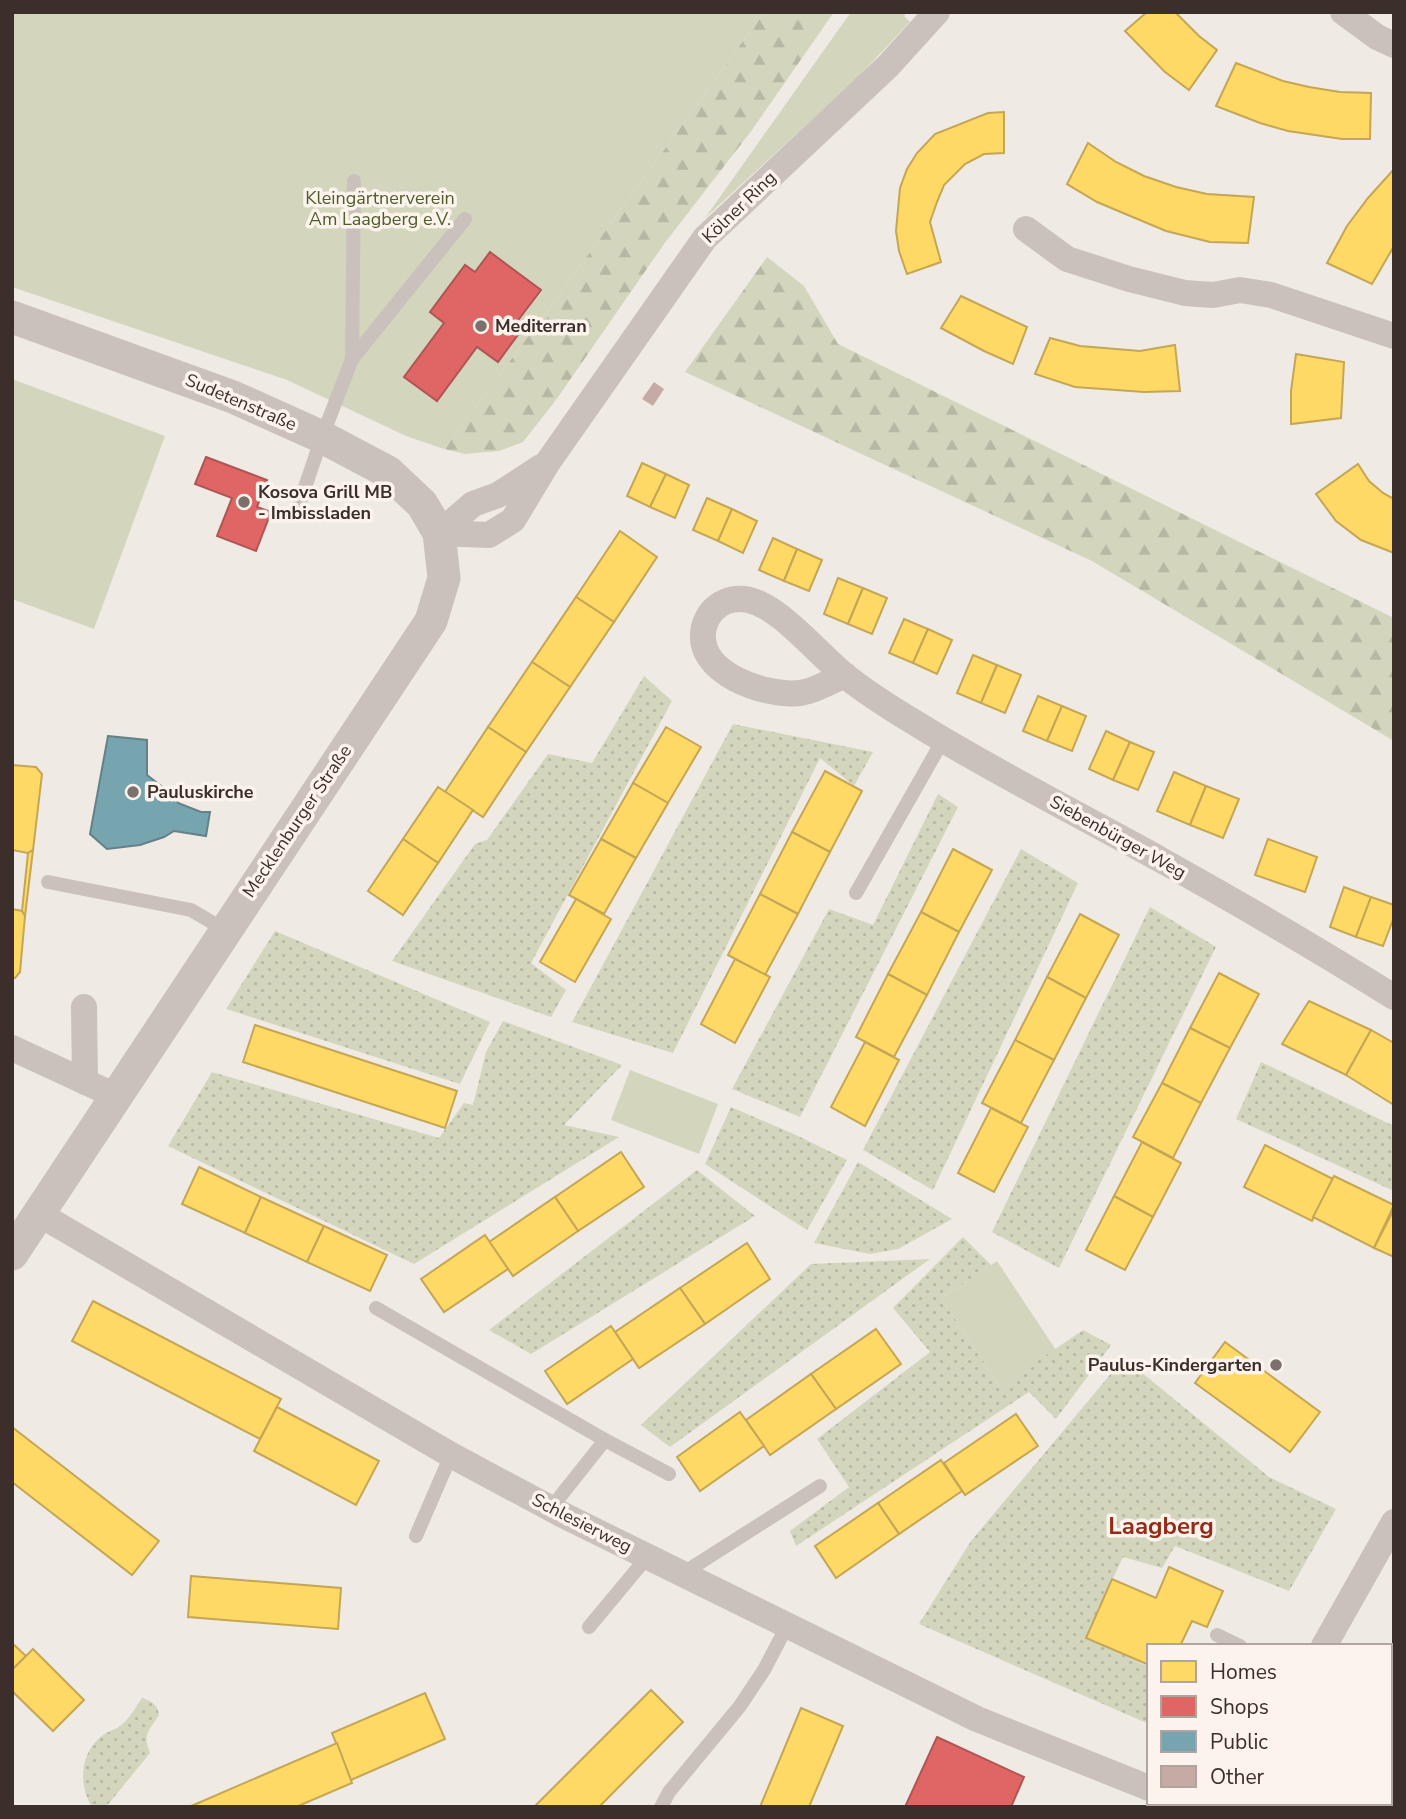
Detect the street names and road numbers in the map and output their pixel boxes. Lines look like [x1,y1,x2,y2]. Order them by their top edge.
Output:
street label: Kölner Ring [697,166,781,248]
street label: Sudetenstraße [182,368,300,436]
street label: Mecklenburger Straße [237,740,357,902]
street label: Siebenbürger Weg [1046,790,1190,884]
street label: Schlesierweg [528,1488,636,1558]

